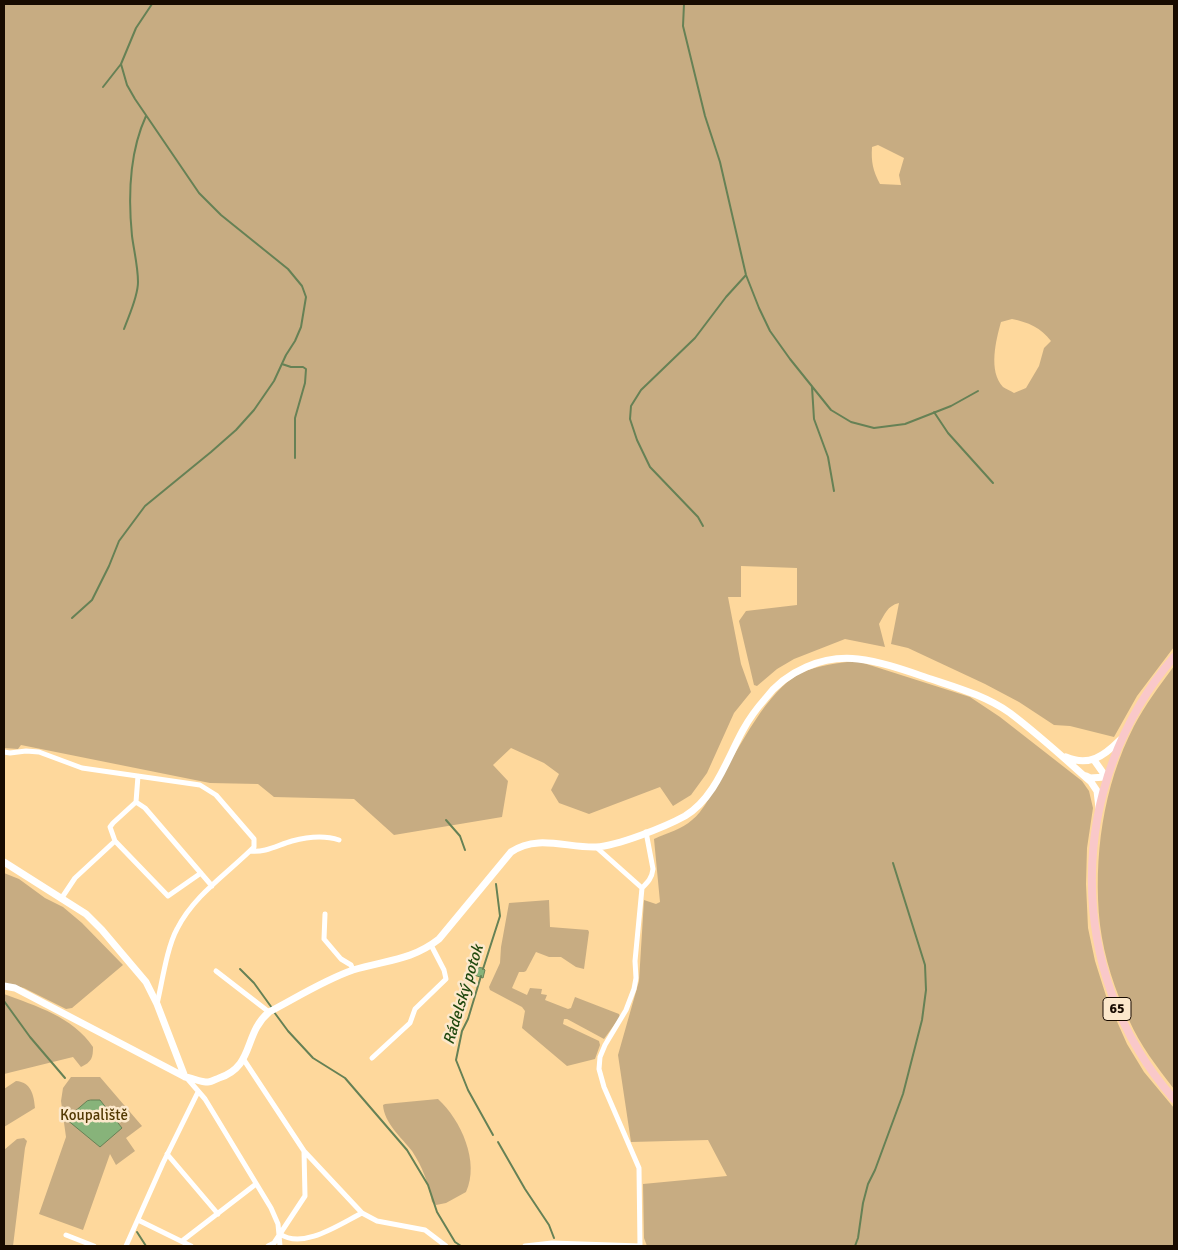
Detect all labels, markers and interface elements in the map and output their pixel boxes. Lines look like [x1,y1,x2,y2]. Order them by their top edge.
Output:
water label: Rádelský potok [440,943,488,1047]
road number: 65 [1103,998,1131,1021]
park label: Koupaliště [60,1107,128,1125]

